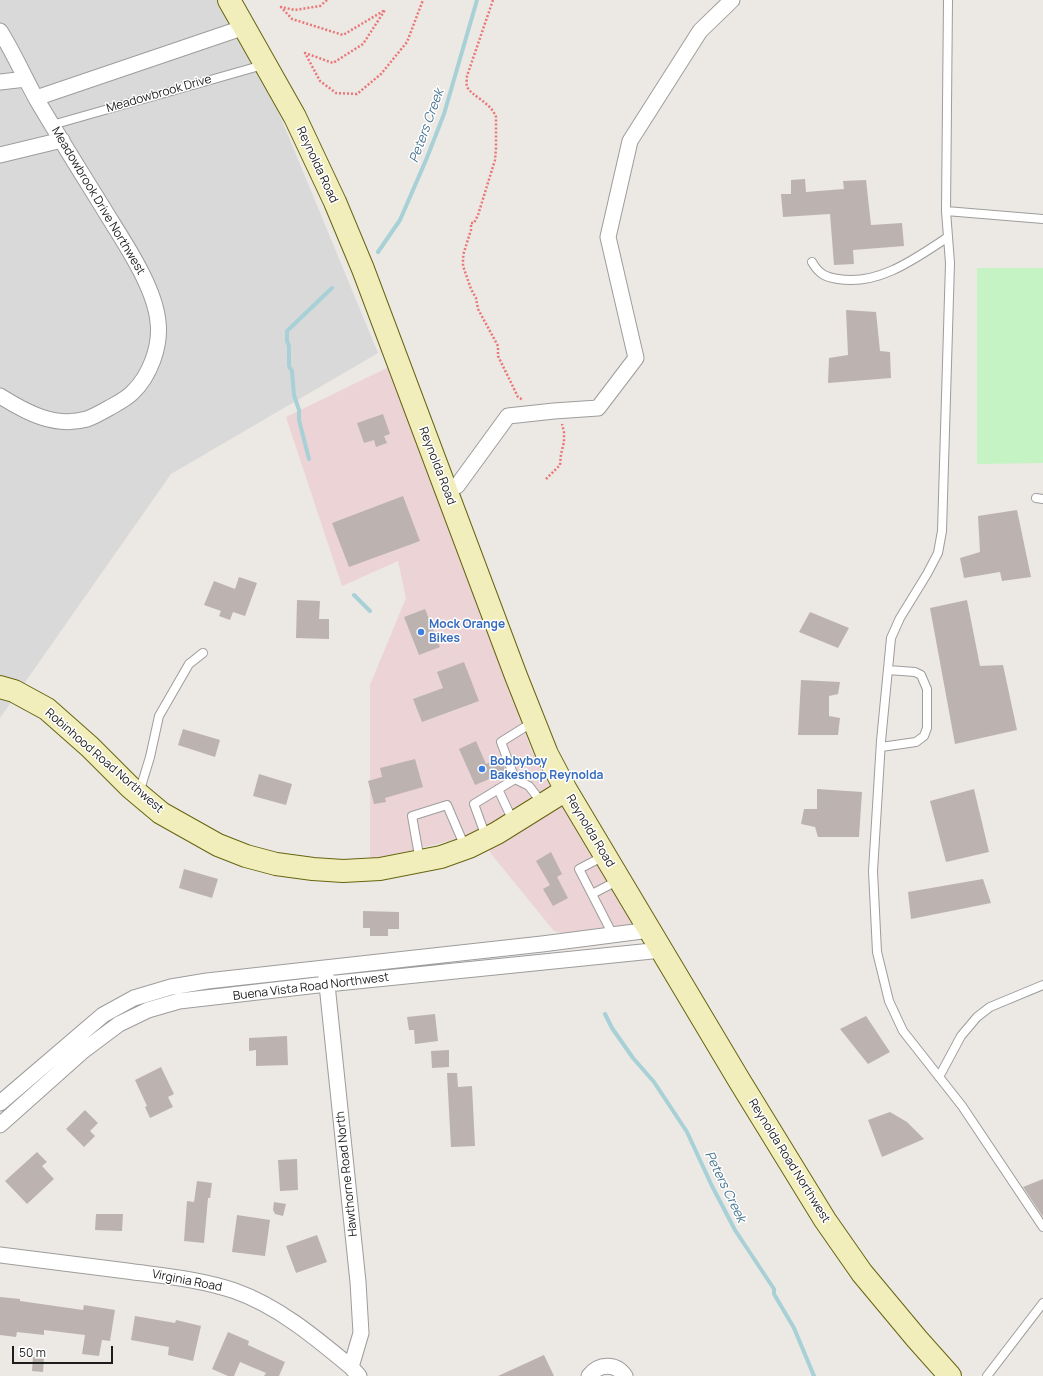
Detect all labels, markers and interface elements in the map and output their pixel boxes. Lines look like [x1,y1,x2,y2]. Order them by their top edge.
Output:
street label: Meadowbrook Drive [105,72,213,116]
water label: Peters Creek [406,87,448,165]
street label: Meadowbrook Drive Northwest [48,125,148,277]
street label: Reynolda Road [293,125,341,205]
street label: Reynolda Road [416,425,458,507]
place label: Mock Orange Bikes [429,618,505,646]
marker: Mock Orange Bikes [416,627,426,637]
street label: Robinhood Road Northwest [42,706,166,816]
place label: Bobbyboy Bakeshop Reynolda [490,755,603,783]
marker: Bobbyboy Bakeshop Reynolda [477,764,487,774]
street label: Reynolda Road [563,792,617,870]
street label: Buena Vista Road Northwest [232,970,390,1004]
street label: Reynolda Road Northwest [745,1096,833,1226]
street label: Hawthorne Road North [333,1111,361,1237]
water label: Peters Creek [701,1149,749,1225]
street label: Virginia Road [151,1267,223,1295]
scale bar [14,1338,115,1364]
text: 50 m [19,1344,46,1361]

